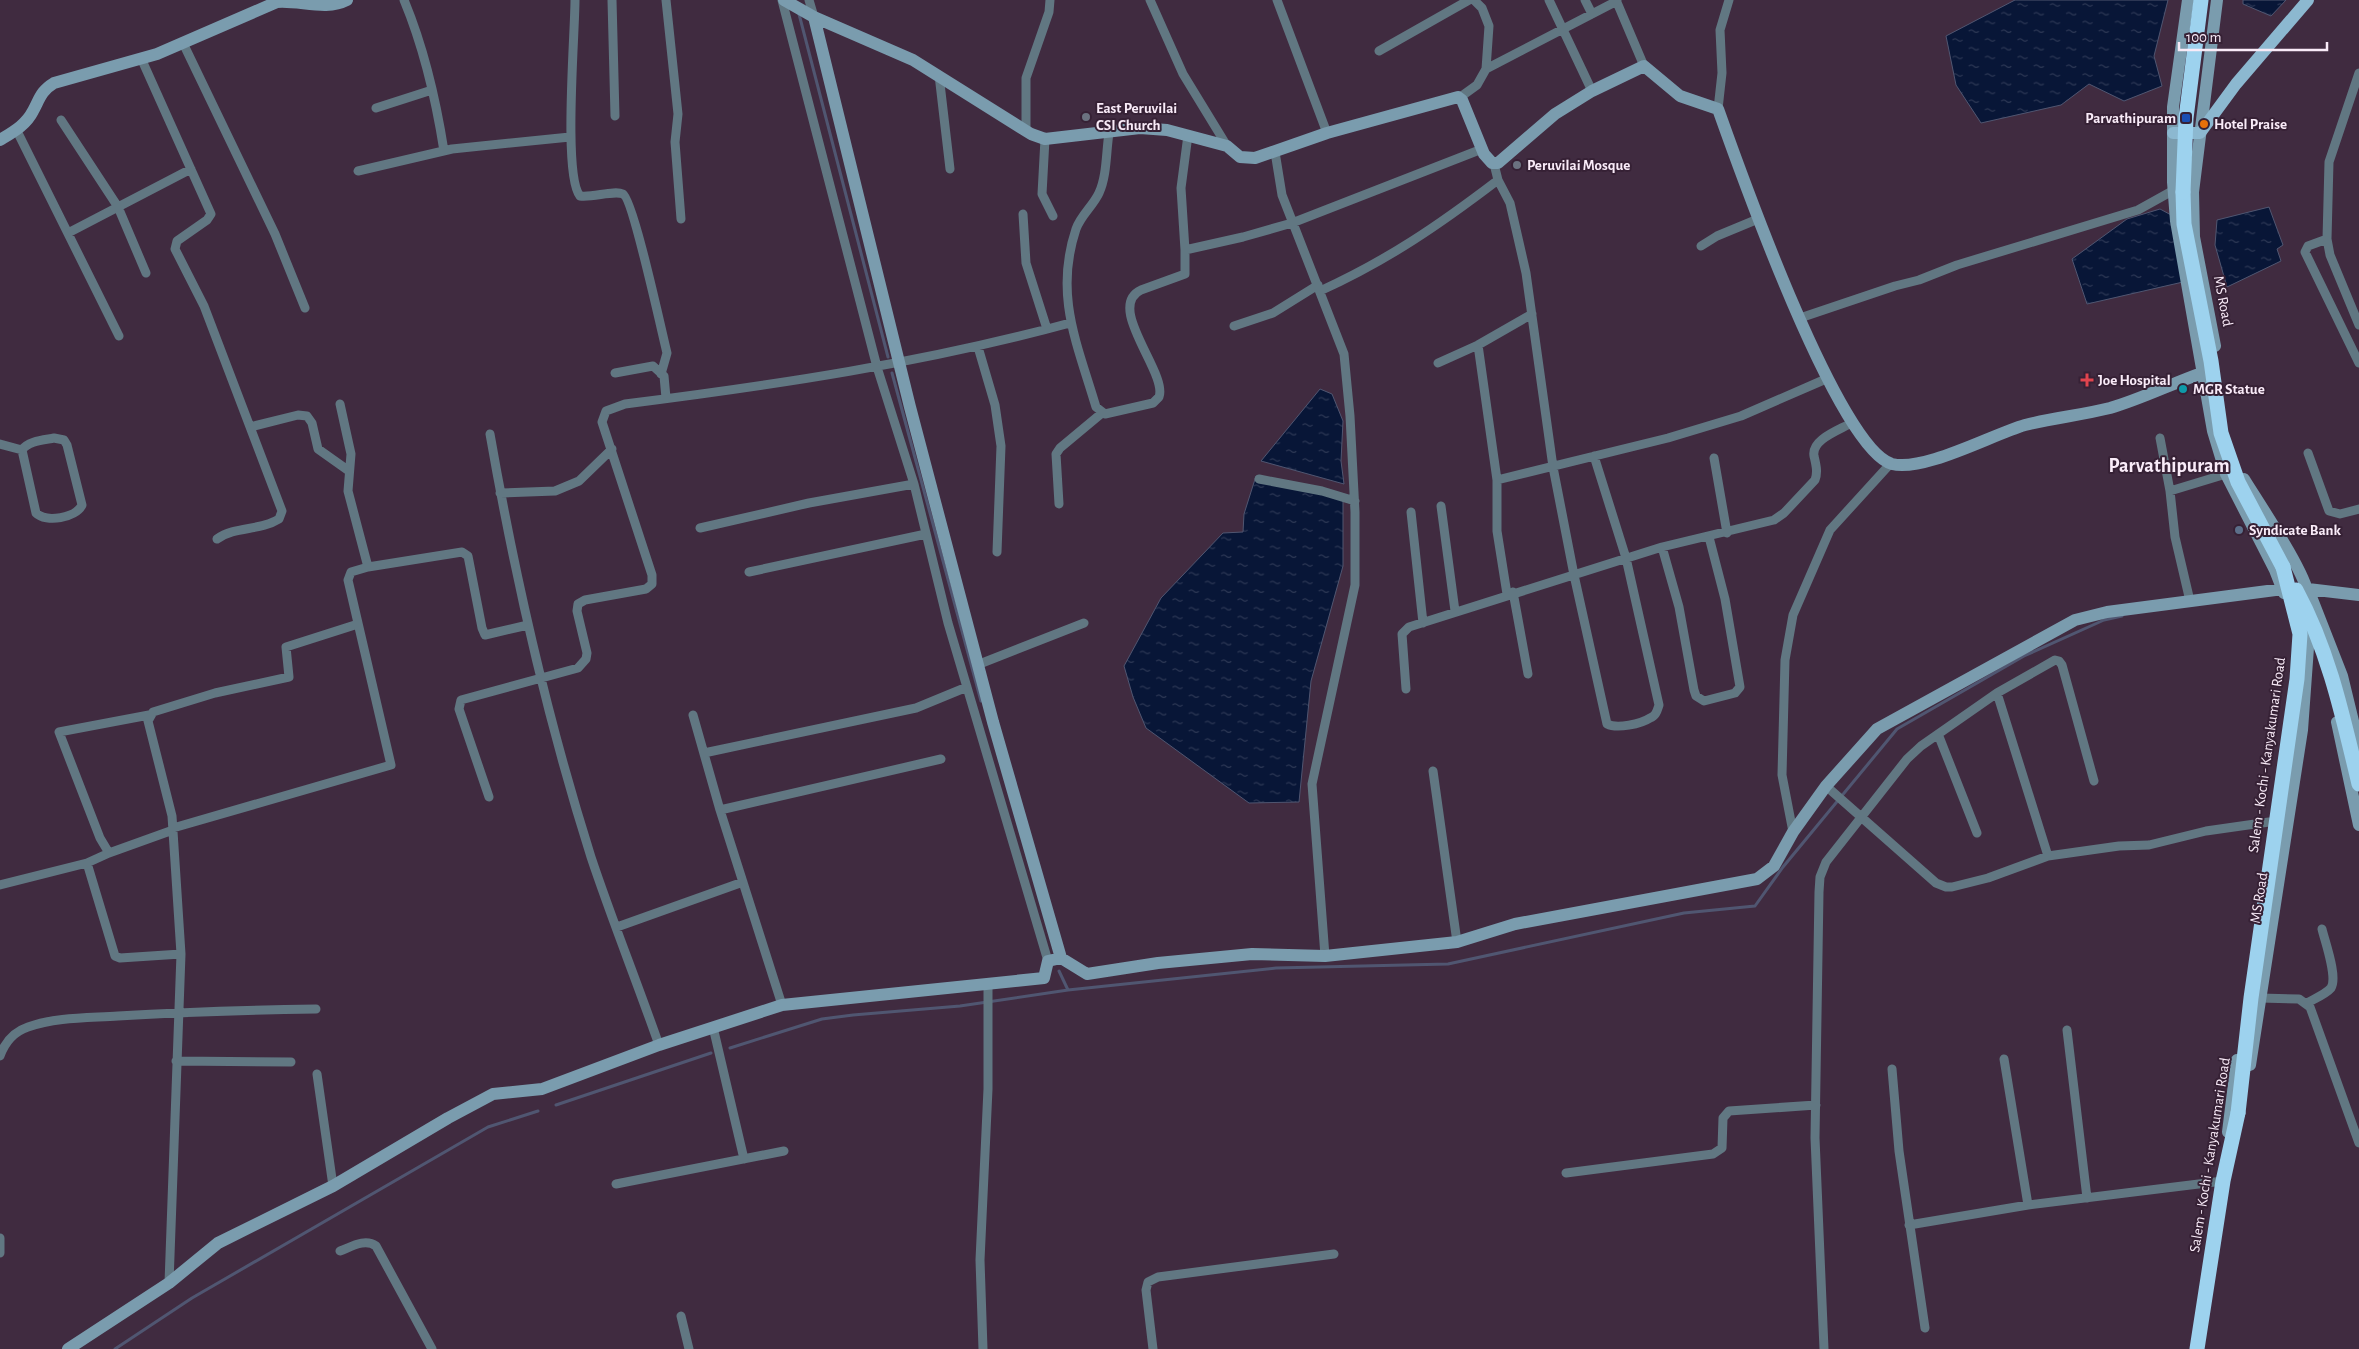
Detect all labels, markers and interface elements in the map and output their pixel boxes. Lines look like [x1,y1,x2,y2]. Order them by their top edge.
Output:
scale bar [2179,20,2326,52]
text: 100 m [2186,30,2221,45]
place label: East Peruvilai CSI Church [1096,101,1177,133]
marker: East Peruvilai CSI Church [1080,111,1092,123]
place label: Parvathipuram [2085,111,2176,126]
marker: Parvathipuram [2180,112,2192,124]
place label: Hotel Praise [2214,117,2287,132]
marker: Hotel Praise [2198,118,2210,130]
place label: Peruvilai Mosque [1527,158,1630,173]
marker: Peruvilai Mosque [1511,159,1523,171]
street label: MS Road [2211,274,2235,328]
marker: Joe Hospital [2080,373,2094,387]
place label: Joe Hospital [2098,373,2171,388]
place label: MGR Statue [2193,382,2265,397]
marker: MGR Statue [2177,383,2189,395]
district label: Parvathipuram [2108,456,2230,476]
place label: Syndicate Bank [2249,523,2342,538]
marker: Syndicate Bank [2233,524,2245,536]
street label: Salem - Kochi - Kanyakumari Road [2246,656,2288,854]
street label: MS Road [2248,871,2270,924]
street label: Salem - Kochi - Kanyakumari Road [2187,1056,2233,1254]

